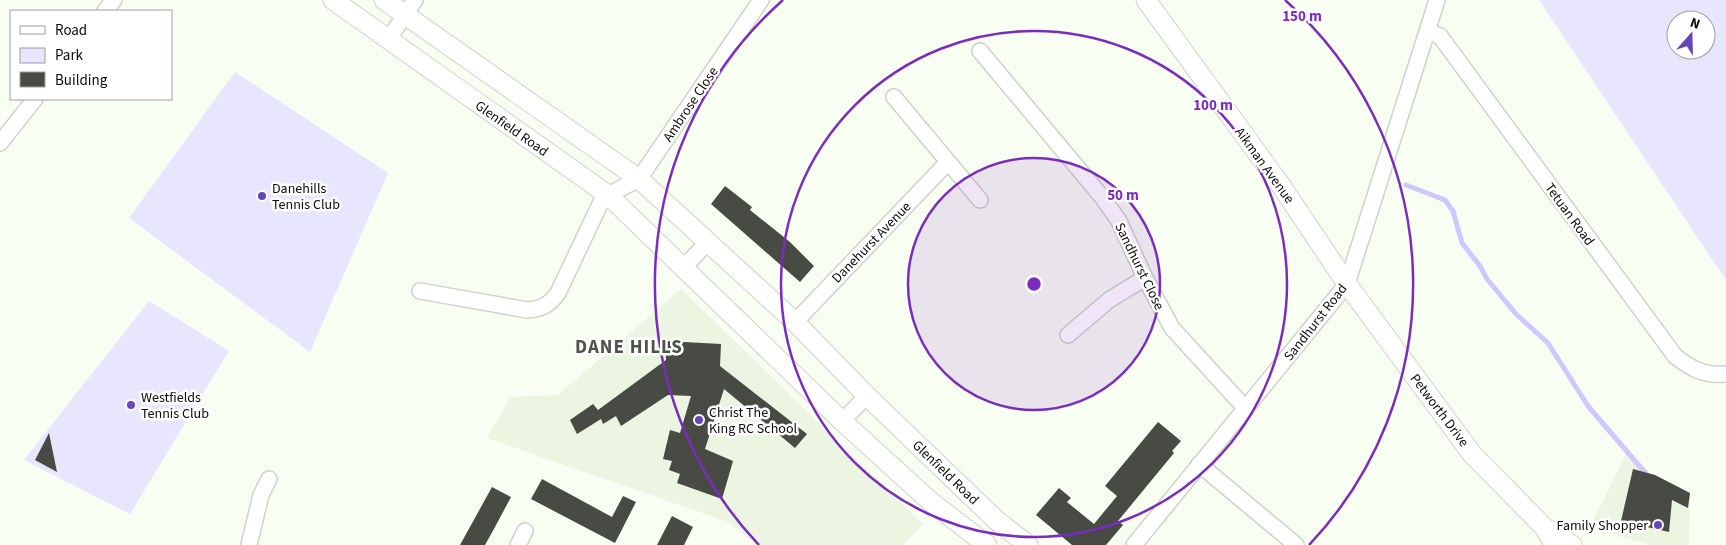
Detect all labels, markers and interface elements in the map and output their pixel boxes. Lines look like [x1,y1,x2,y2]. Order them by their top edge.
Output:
text: 150 m [1282,6,1322,27]
legend [10,10,172,100]
north arrow [1666,10,1716,60]
text: N [1687,13,1703,35]
text: Road [55,20,87,41]
text: Park [55,45,84,66]
street label: Ambrose Close [658,63,723,146]
text: Building [55,70,108,91]
text: 100 m [1193,95,1233,116]
street label: Glenfield Road [471,96,552,162]
street label: Aikman Avenue [1230,123,1299,208]
place label: Danehills Tennis Club [272,179,340,215]
street label: Tetuan Road [1540,179,1599,250]
text: 50 m [1107,185,1139,206]
marker: Danehills Tennis Club [256,190,268,202]
street label: Danehurst Avenue [828,197,916,288]
street label: Sandhurst Close [1109,219,1169,314]
centre of rings [1025,275,1043,293]
street label: Sandhurst Road [1279,280,1352,365]
district label: DANE HILLS [575,334,683,361]
street label: Petworth Drive [1405,370,1473,451]
place label: Westfields Tennis Club [141,388,209,424]
marker: Westfields Tennis Club [125,399,137,411]
place label: Christ The King RC School [709,403,797,439]
marker: Christ The King RC School [693,414,705,426]
street label: Glenfield Road [908,436,983,510]
place label: Family Shopper [1557,516,1648,536]
marker: Family Shopper [1652,519,1664,531]

